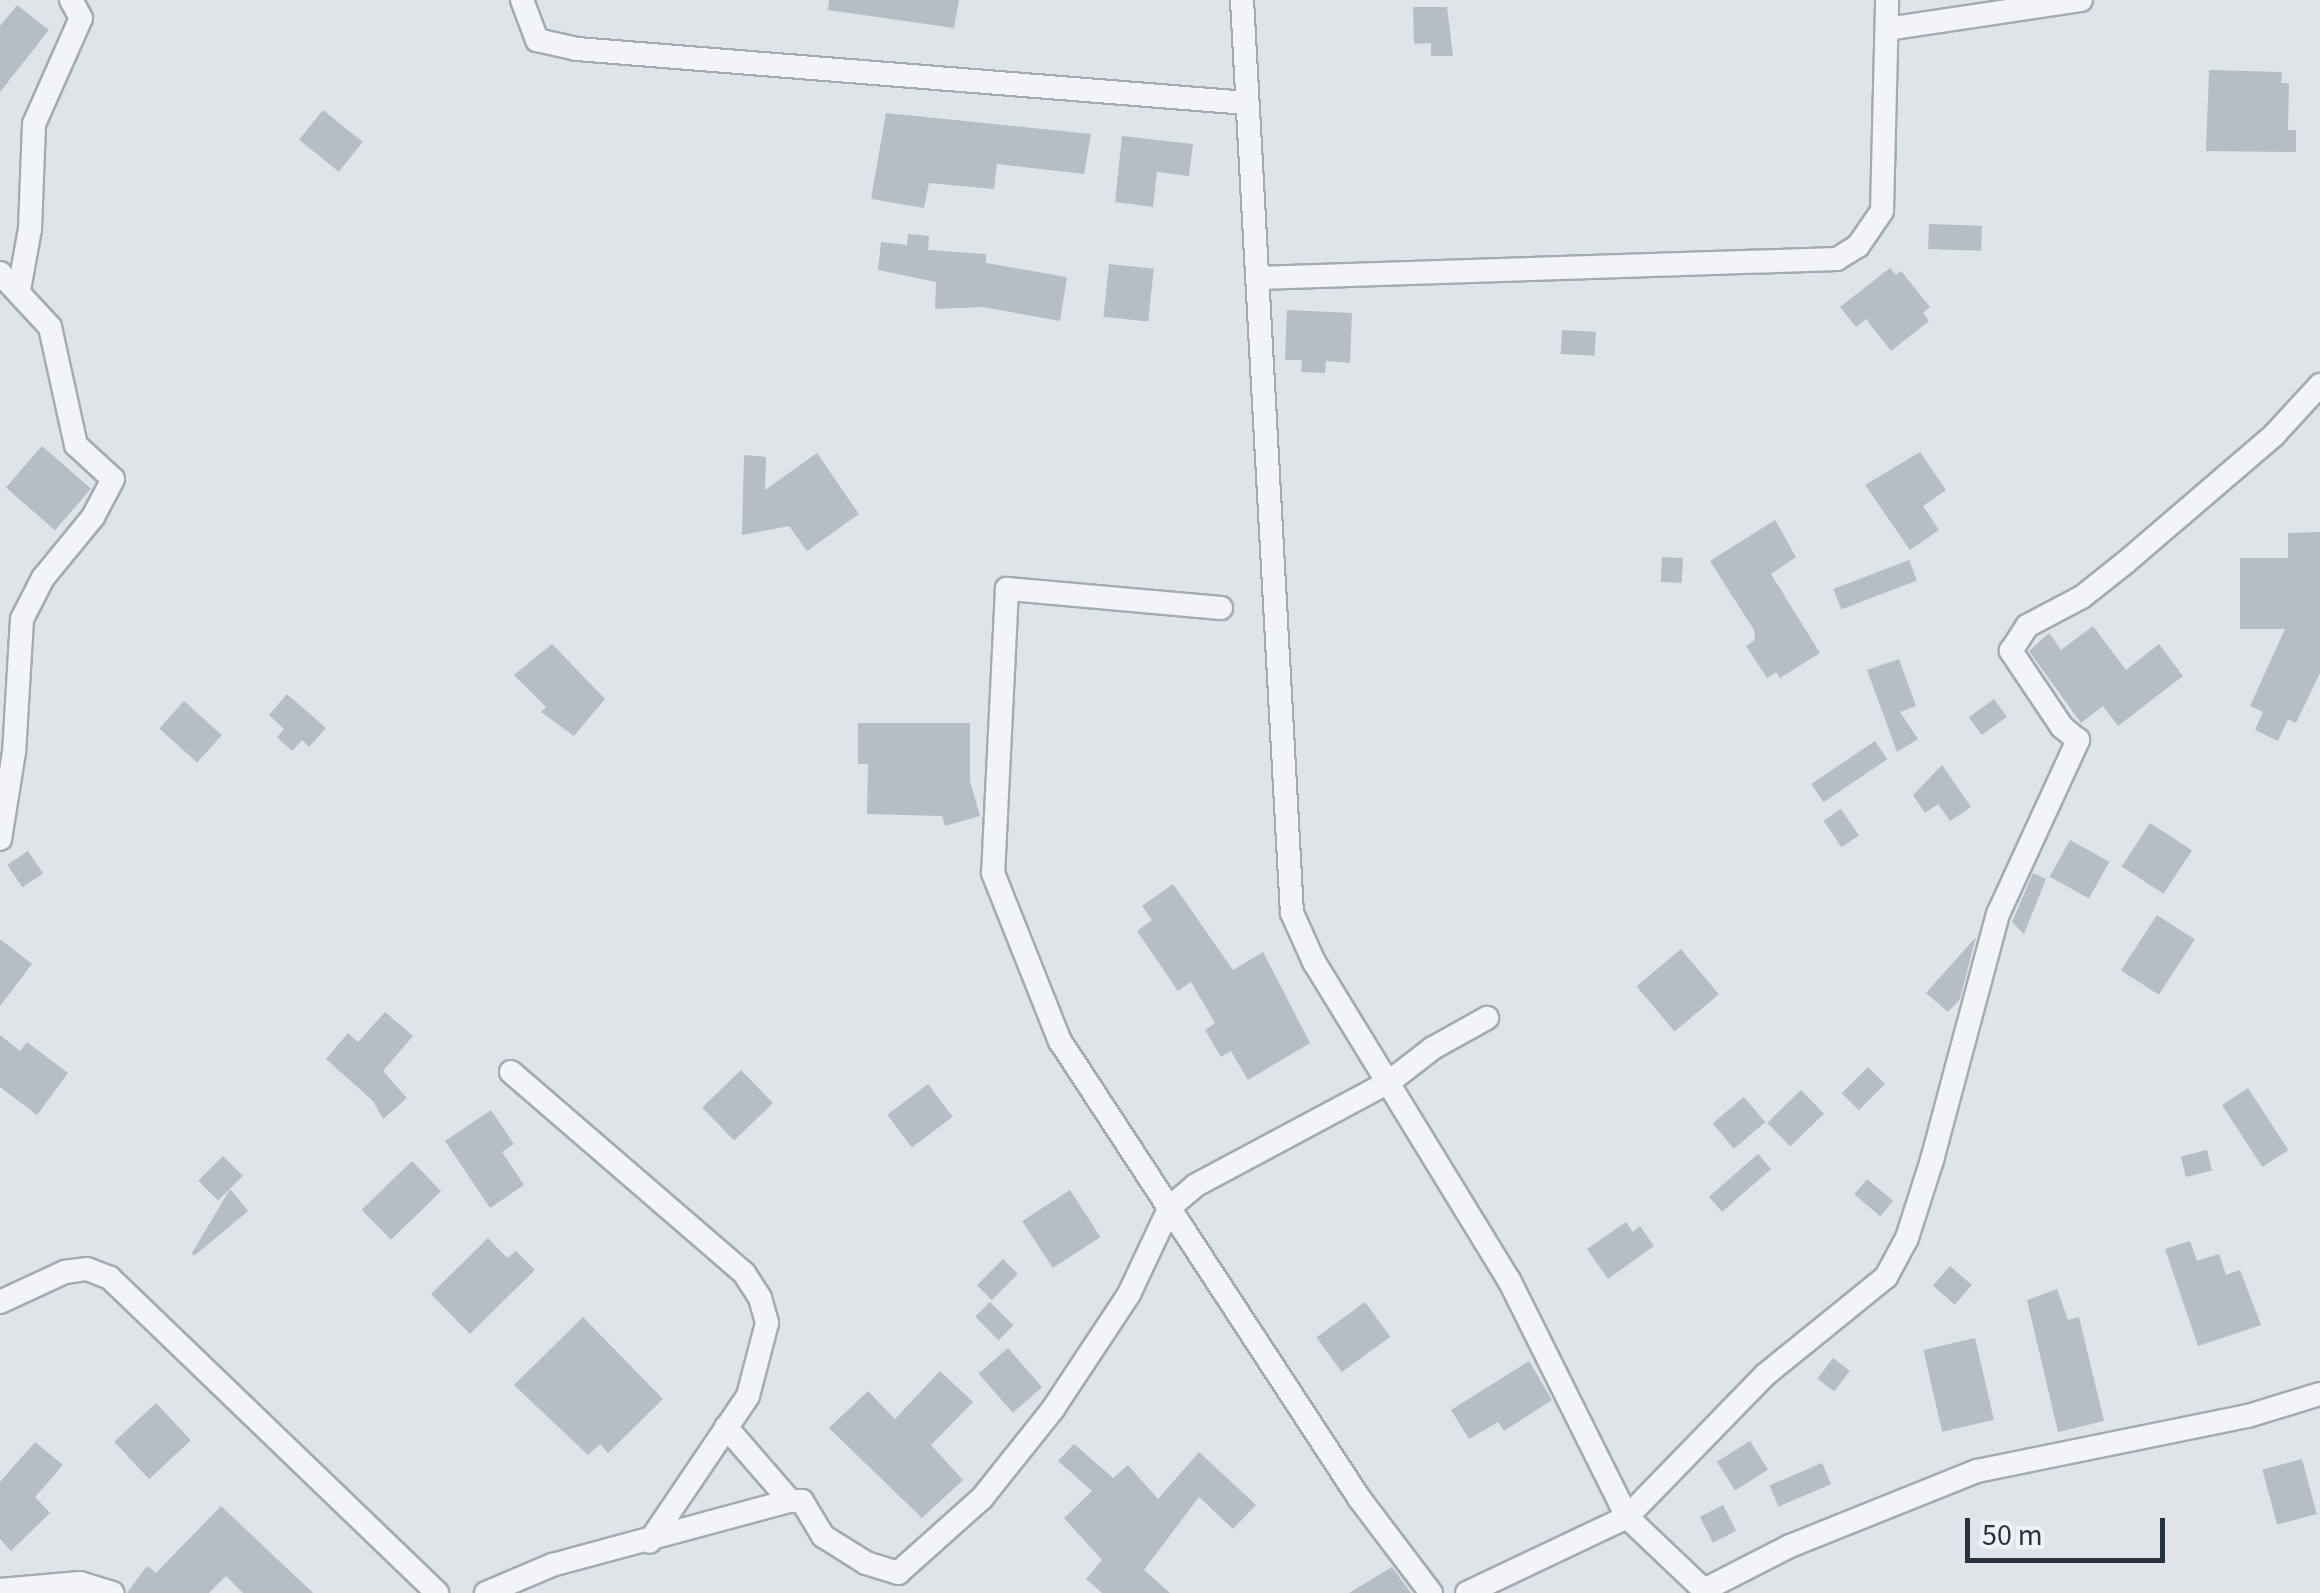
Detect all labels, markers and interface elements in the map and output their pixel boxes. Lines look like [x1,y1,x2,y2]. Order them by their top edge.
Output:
scale bar [1970,1498,2170,1560]
text: 50 m [1982,1514,2043,1557]

